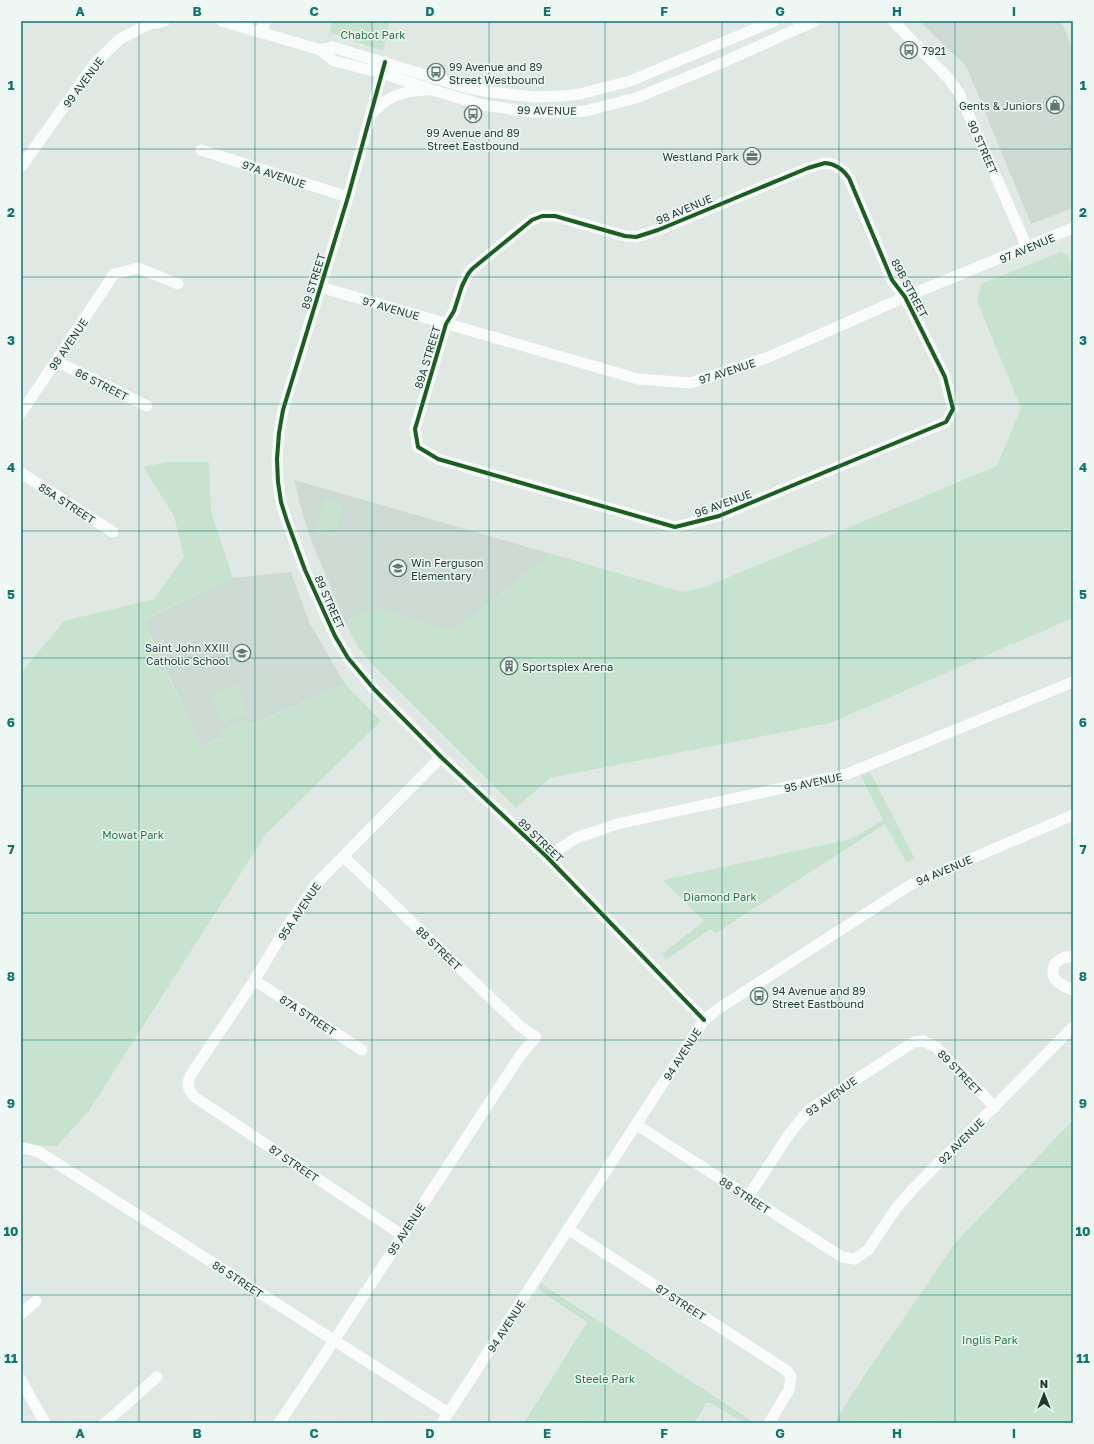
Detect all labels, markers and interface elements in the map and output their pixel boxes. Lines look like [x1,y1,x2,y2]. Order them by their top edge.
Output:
text: A [75,3,85,19]
text: B [192,3,202,19]
text: C [309,3,319,19]
text: D [425,3,435,19]
text: E [543,3,551,19]
text: F [660,3,668,19]
text: G [775,3,785,19]
text: H [892,3,902,19]
text: I [1012,3,1016,19]
park label: Chabot Park [341,28,405,41]
bus stop icon: 7921 [899,40,919,60]
place label: 7921 [922,44,946,57]
street label: 99 AVENUE [60,54,106,110]
place label: 99 Avenue and 89 Street Westbound [449,60,545,86]
bus stop icon: 99 Avenue and 89 Street Westbound [426,62,446,82]
text: 1 [8,77,15,93]
text: 1 [1080,77,1087,93]
shop icon: Gents & Juniors [1045,95,1065,115]
place label: Gents & Juniors [959,99,1042,112]
street label: 99 AVENUE [517,103,577,117]
bus stop icon: 99 Avenue and 89 Street Eastbound [463,104,483,124]
street label: 90 STREET [965,118,1001,176]
place label: 99 Avenue and 89 Street Eastbound [426,126,520,152]
office icon: Westland Park [742,146,762,166]
place label: Westland Park [662,150,739,163]
street label: 97A AVENUE [241,158,308,190]
street label: 98 AVENUE [654,191,714,227]
text: 2 [7,204,15,220]
text: 2 [1079,204,1087,220]
street label: 97 AVENUE [997,230,1057,265]
street label: 89 STREET [298,251,328,310]
street label: 89B STREET [889,256,931,320]
street label: 97 AVENUE [361,294,421,322]
street label: 98 AVENUE [46,315,90,372]
street label: 89A STREET [411,324,443,390]
text: 3 [7,332,15,348]
text: 3 [1079,332,1087,348]
street label: 97 AVENUE [697,356,757,386]
street label: 86 STREET [73,365,131,403]
text: 4 [7,459,15,475]
text: 4 [1079,459,1087,475]
street label: 85A STREET [36,480,98,526]
street label: 96 AVENUE [693,487,754,519]
place label: Win Ferguson Elementary [411,556,484,582]
school or university icon: Win Ferguson Elementary [388,558,408,578]
street label: 89 STREET [312,573,348,631]
text: 5 [7,586,15,602]
text: 5 [1079,586,1087,602]
place label: Saint John XXIII Catholic School [145,641,229,667]
school or university icon: Saint John XXIII Catholic School [232,643,252,663]
building icon: Sportsplex Arena [499,656,519,676]
place label: Sportsplex Arena [522,660,613,673]
text: 6 [7,714,15,730]
text: 6 [1079,714,1087,730]
street label: 95 AVENUE [783,769,844,795]
street label: 89 STREET [516,815,566,865]
park label: Mowat Park [102,828,164,841]
text: 7 [7,841,15,857]
text: 7 [1079,841,1087,857]
street label: 94 AVENUE [914,852,974,888]
street label: 95A AVENUE [275,879,323,942]
park label: Diamond Park [683,890,757,903]
street label: 88 STREET [414,923,464,973]
text: 8 [7,968,15,984]
text: 8 [1079,968,1087,984]
place label: 94 Avenue and 89 Street Eastbound [772,984,866,1010]
bus stop icon: 94 Avenue and 89 Street Eastbound [749,986,769,1006]
street label: 87A STREET [278,992,339,1038]
street label: 94 AVENUE [660,1025,704,1083]
street label: 89 STREET [935,1047,985,1097]
street label: 93 AVENUE [803,1073,859,1118]
text: 9 [7,1095,15,1111]
text: 9 [1079,1095,1087,1111]
street label: 92 AVENUE [935,1115,987,1167]
street label: 87 STREET [267,1142,321,1184]
street label: 88 STREET [717,1174,773,1216]
street label: 95 AVENUE [384,1200,428,1257]
text: 10 [3,1223,19,1239]
text: 10 [1075,1223,1091,1239]
street label: 86 STREET [210,1258,266,1300]
street label: 87 STREET [654,1281,709,1323]
street label: 94 AVENUE [484,1297,528,1355]
park label: Inglis Park [962,1333,1018,1346]
text: 11 [4,1350,18,1366]
text: 11 [1076,1350,1090,1366]
park label: Steele Park [575,1372,635,1385]
north arrow [1024,1374,1064,1414]
text: N [1040,1377,1048,1390]
text: A [75,1425,85,1441]
text: B [192,1425,202,1441]
text: C [309,1425,319,1441]
text: D [425,1425,435,1441]
text: E [543,1425,551,1441]
text: F [660,1425,668,1441]
text: G [775,1425,785,1441]
text: H [892,1425,902,1441]
text: I [1012,1425,1016,1441]

